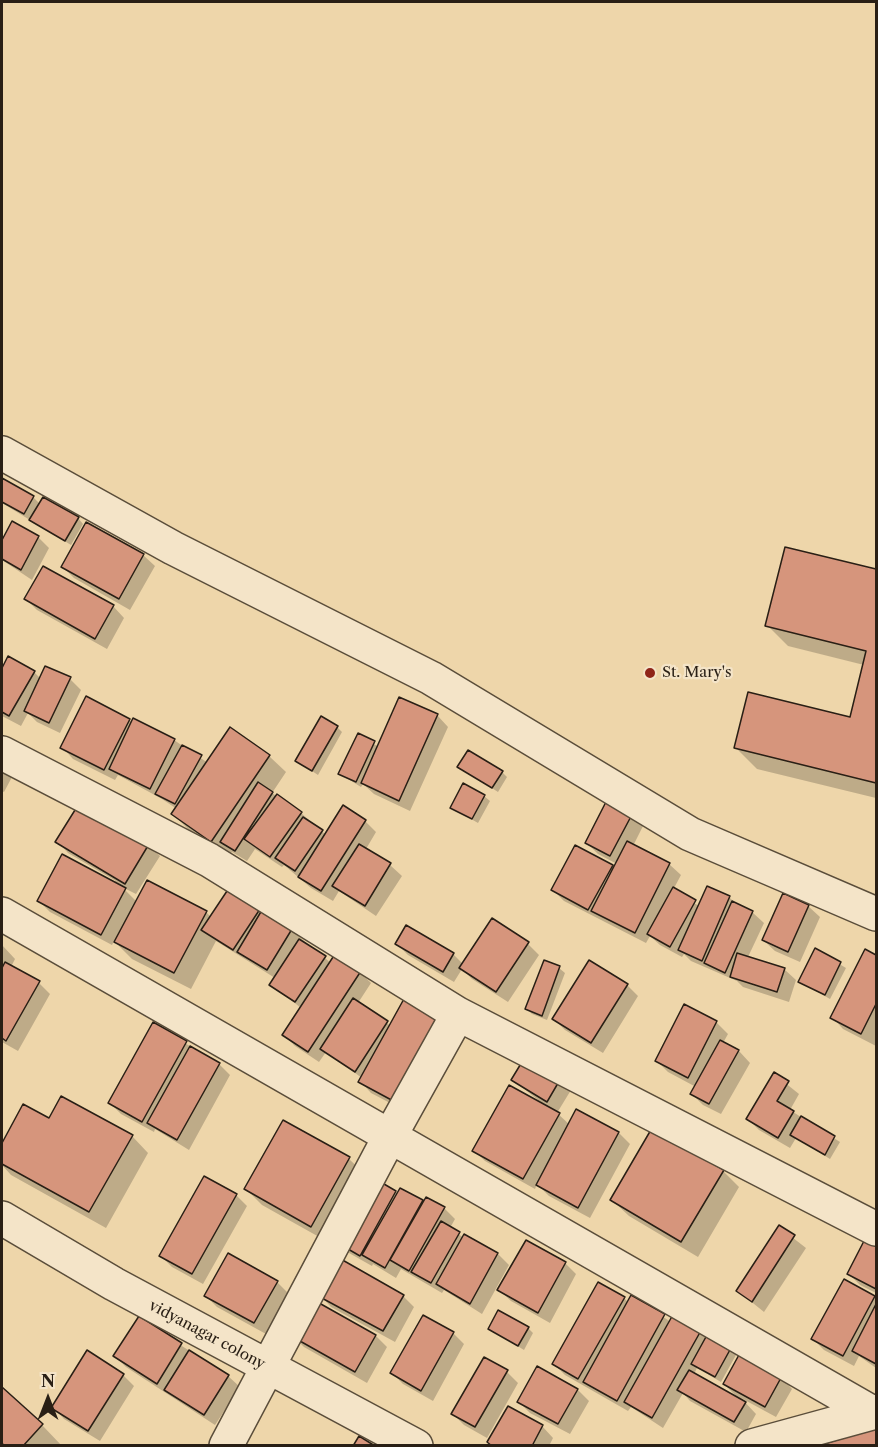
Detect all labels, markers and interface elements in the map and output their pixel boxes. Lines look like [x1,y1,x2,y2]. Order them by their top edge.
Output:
place label: St. Mary's [662,664,731,682]
marker: St. Mary's [643,666,657,680]
street label: vidyanagar colony [146,1297,268,1373]
north arrow [18,1369,78,1429]
text: N [41,1371,55,1391]

